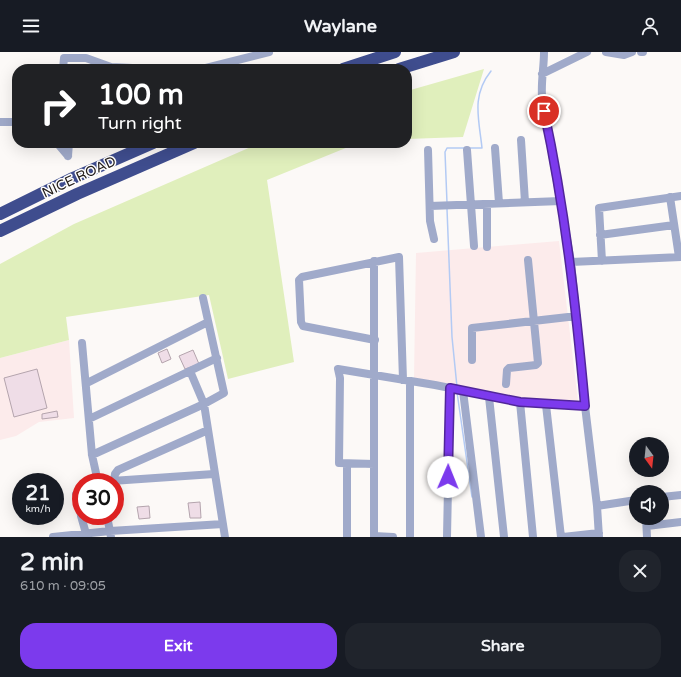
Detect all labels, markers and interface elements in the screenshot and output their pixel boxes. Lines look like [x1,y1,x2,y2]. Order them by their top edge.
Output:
icon: menu [20,15,42,37]
text: Waylane [304,15,377,37]
icon: person [639,15,661,37]
text: 100 m [98,78,184,112]
icon: right [32,80,84,132]
pin [527,94,561,128]
icon: arrive [533,100,555,122]
text: Turn right [98,112,182,134]
street label: NICE ROAD [39,152,119,202]
north arrow [629,437,669,477]
map controls [629,437,669,525]
position arrow [427,456,469,498]
speed limit sign: 30 [72,473,124,525]
text: 21 [25,482,51,506]
button: sound [629,485,669,525]
text: km/h [25,503,51,515]
text: 2 min [20,548,84,577]
button: close [619,550,661,592]
text: 610 m · 09:05 [20,578,106,594]
button: Exit [20,623,337,669]
button: Share [345,623,661,669]

